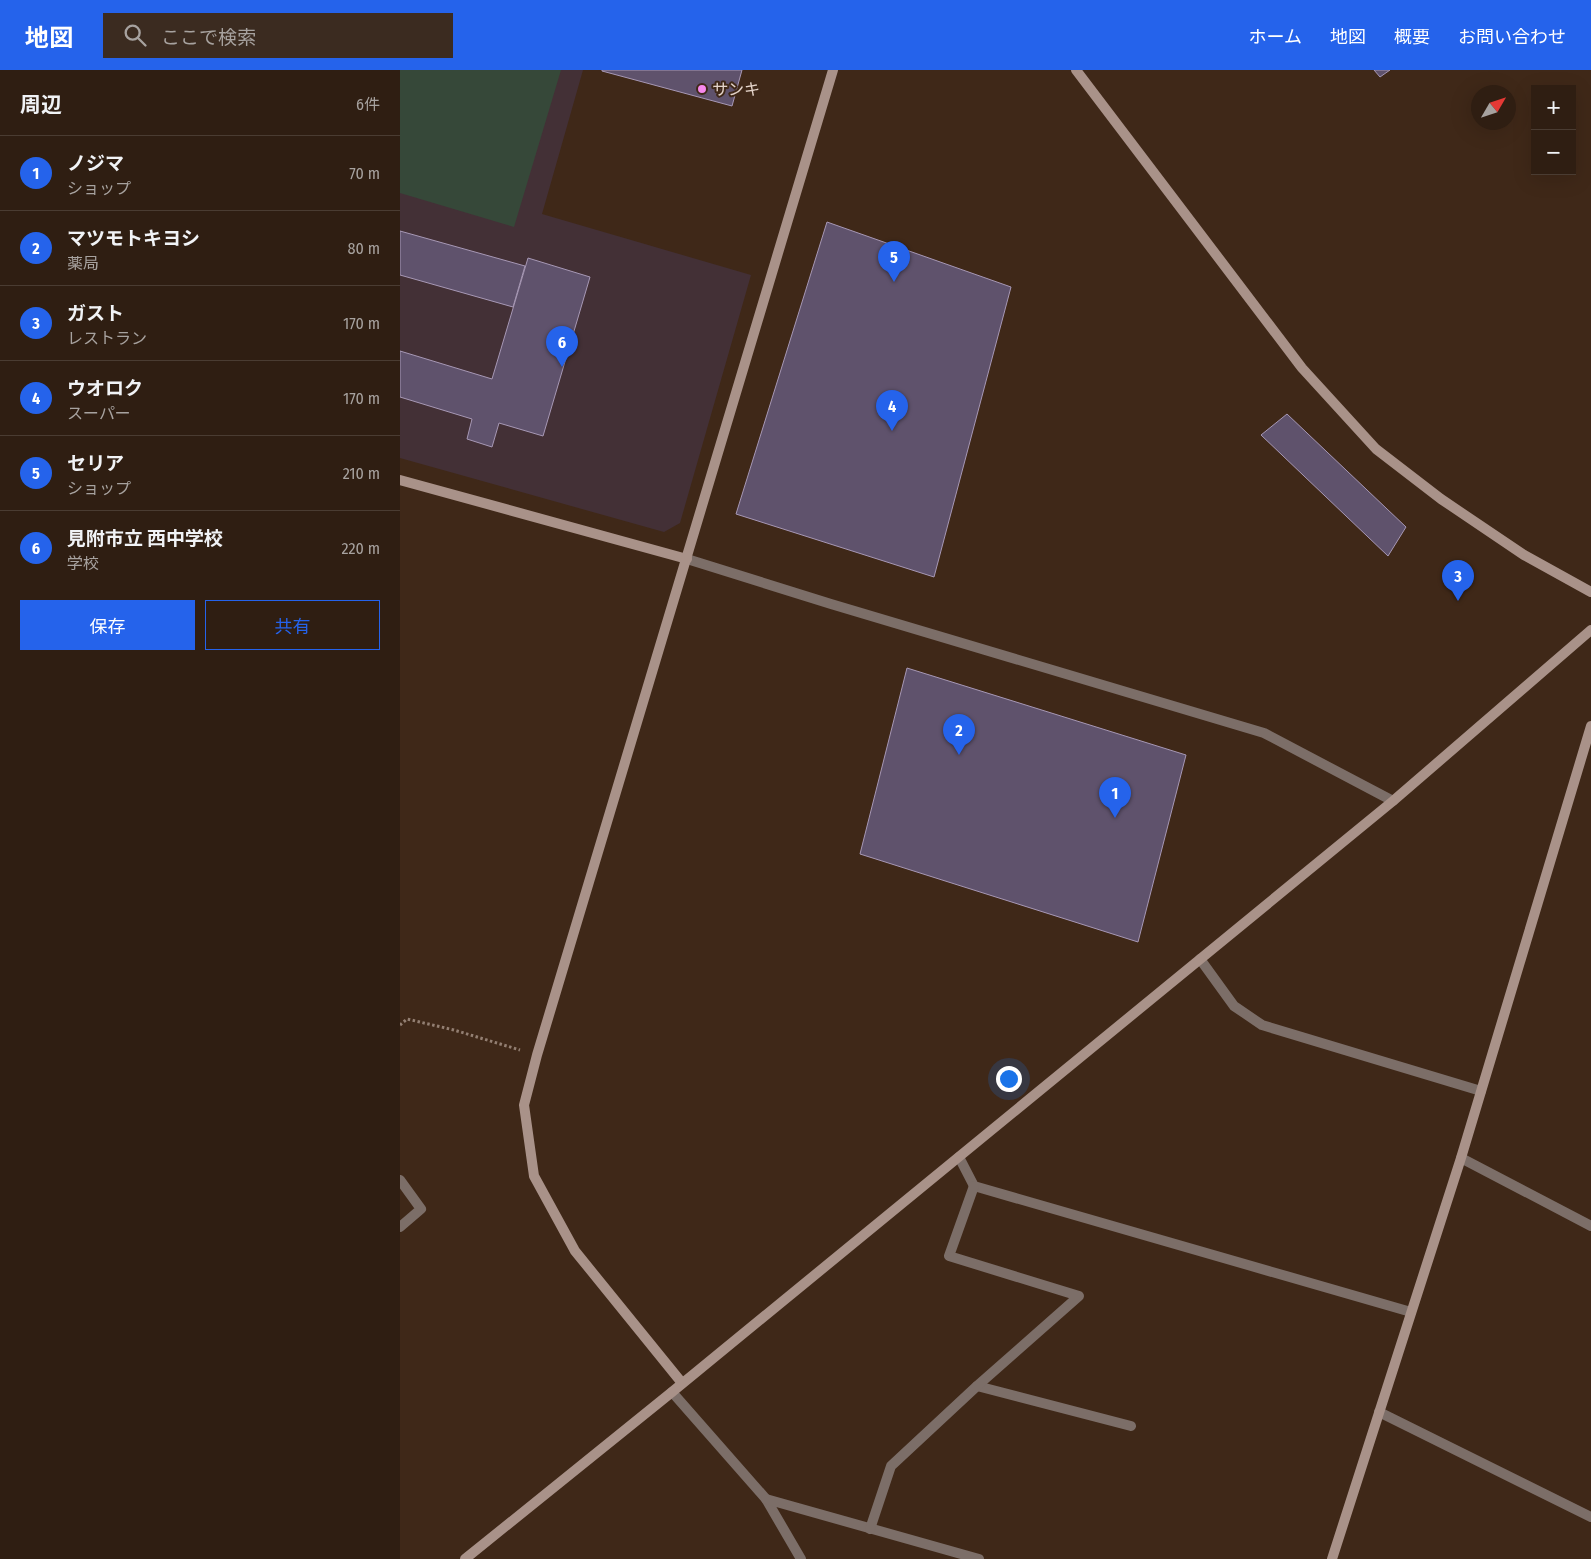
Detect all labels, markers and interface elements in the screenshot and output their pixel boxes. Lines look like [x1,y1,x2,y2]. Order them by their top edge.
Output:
search box [103,13,453,58]
icon: search [121,21,149,49]
text: 地図 [25,24,73,52]
text: ここで検索 [161,26,256,49]
text: ホーム [1249,26,1302,48]
text: 地図 [1330,26,1366,48]
text: 概要 [1394,26,1430,48]
text: お問い合わせ [1458,26,1566,48]
place label: サンキ [712,80,760,99]
marker: サンキ [696,83,708,95]
north arrow [1471,85,1516,130]
map controls [1531,85,1576,175]
button: + [1531,85,1576,130]
text: 周辺 [20,92,62,118]
text: 6件 [356,95,380,114]
button: − [1531,130,1576,175]
text: ノジマ [67,152,124,175]
text: 1 [33,164,39,183]
text: 70 m [349,164,380,183]
text: ショップ [67,179,131,198]
text: マツモトキヨシ [67,227,200,250]
text: 2 [32,239,40,258]
text: 80 m [348,239,380,258]
pin: 5 [878,241,910,282]
text: 薬局 [67,254,99,273]
text: ガスト [67,302,124,325]
text: 3 [32,314,40,333]
text: 170 m [343,314,380,333]
pin: 6 [546,326,578,367]
text: レストラン [67,329,147,348]
text: ウオロク [67,377,143,400]
text: 4 [32,389,40,408]
text: 170 m [343,389,380,408]
pin: 4 [876,390,908,431]
text: スーパー [67,404,131,423]
text: セリア [67,452,124,475]
text: 5 [32,464,40,483]
text: 210 m [343,464,380,483]
text: ショップ [67,479,131,498]
text: 見附市立 西中学校 [67,527,223,550]
text: 6 [32,539,40,558]
text: 220 m [341,539,380,558]
text: 学校 [67,554,99,573]
pin: 3 [1442,560,1474,601]
button: 保存 [20,600,195,650]
button: 共有 [205,600,380,650]
pin: 2 [943,714,975,755]
pin: 1 [1099,777,1131,818]
your location [996,1066,1022,1092]

